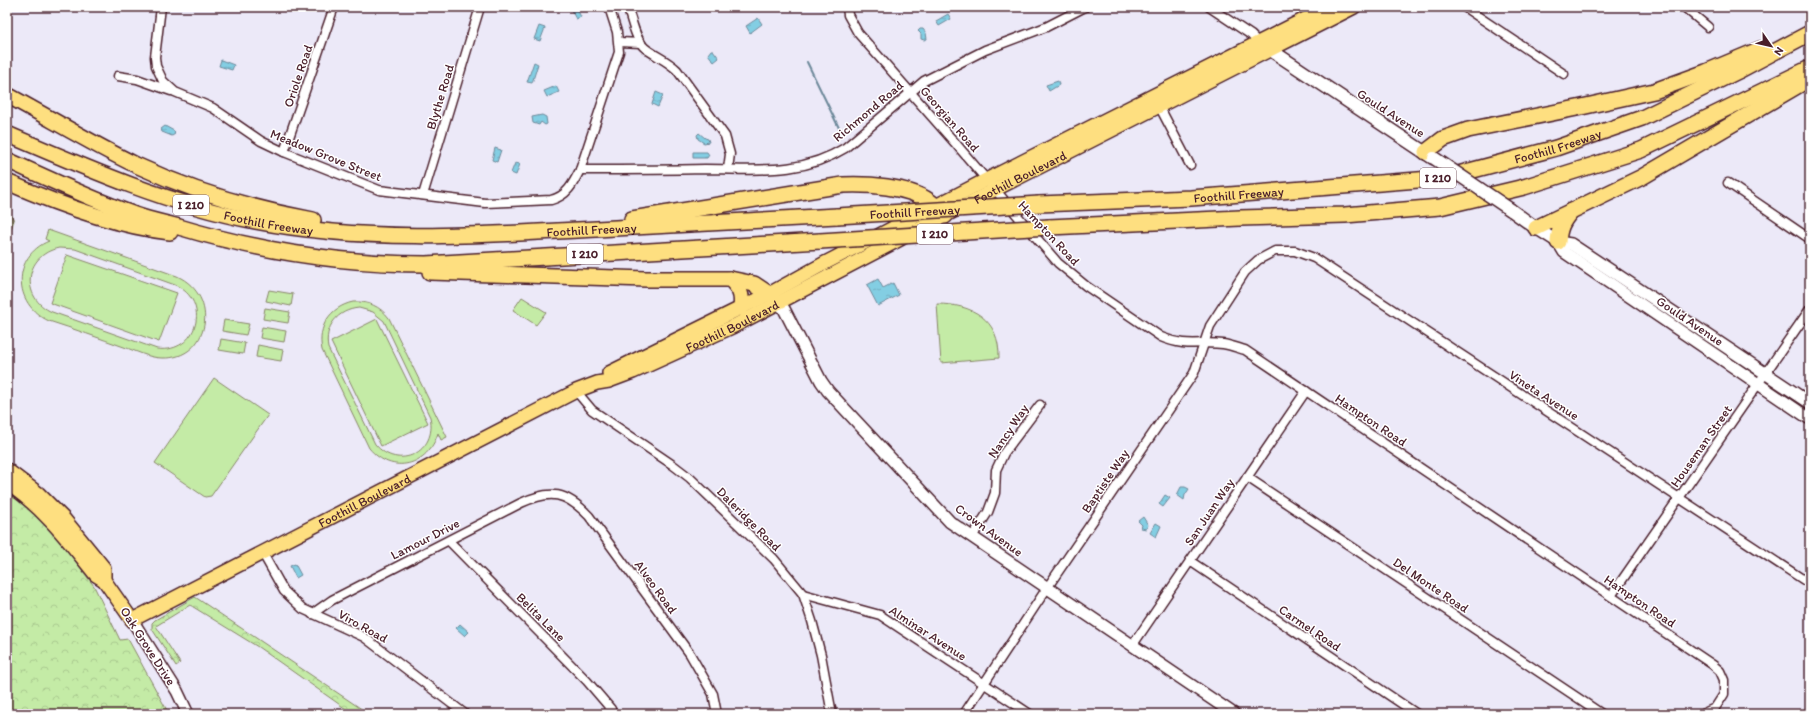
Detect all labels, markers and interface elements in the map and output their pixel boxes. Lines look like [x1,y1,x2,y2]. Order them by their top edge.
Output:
north arrow [1751,26,1791,66]
street label: Oriole Road [280,43,316,109]
text: N [1771,45,1786,58]
street label: Blythe Road [423,63,457,131]
street label: Richmond Road [830,77,906,145]
street label: Georgian Road [917,83,983,155]
street label: Gould Avenue [1354,86,1428,140]
street label: Foothill Freeway [1512,125,1603,166]
street label: Meadow Grove Street [268,126,384,184]
street label: Foothill Boulevard [971,147,1069,207]
road number: I 210 [1420,168,1456,188]
street label: Foothill Freeway [1193,183,1284,205]
road number: I 210 [173,195,209,215]
street label: Hampton Road [1015,198,1083,269]
street label: Foothill Freeway [869,201,960,222]
street label: Foothill Freeway [222,207,314,237]
street label: Foothill Freeway [546,220,637,239]
road number: I 210 [917,224,953,244]
road number: I 210 [567,244,603,264]
street label: Gould Avenue [1654,293,1726,349]
street label: Foothill Boulevard [683,297,781,355]
street label: Vineta Avenue [1506,367,1582,423]
street label: Hampton Road [1332,391,1410,449]
street label: Nancy Way [985,401,1031,461]
street label: Houseman Street [1667,402,1735,490]
street label: Baptiste Way [1078,446,1132,516]
street label: Foothill Boulevard [315,470,413,530]
street label: San Juan Way [1181,475,1237,549]
street label: Daleridge Road [714,484,784,554]
street label: Crown Avenue [952,500,1026,560]
street label: Lamour Drive [388,515,462,563]
street label: Del Monte Road [1390,554,1472,616]
street label: Alveo Road [632,557,680,617]
street label: Hampton Road [1601,572,1679,630]
street label: Belita Lane [513,589,569,645]
street label: Alminar Avenue [887,602,969,664]
street label: Carmel Road [1276,602,1344,654]
street label: Oak Grove Drive [117,604,179,688]
street label: Viro Road [336,606,390,646]

